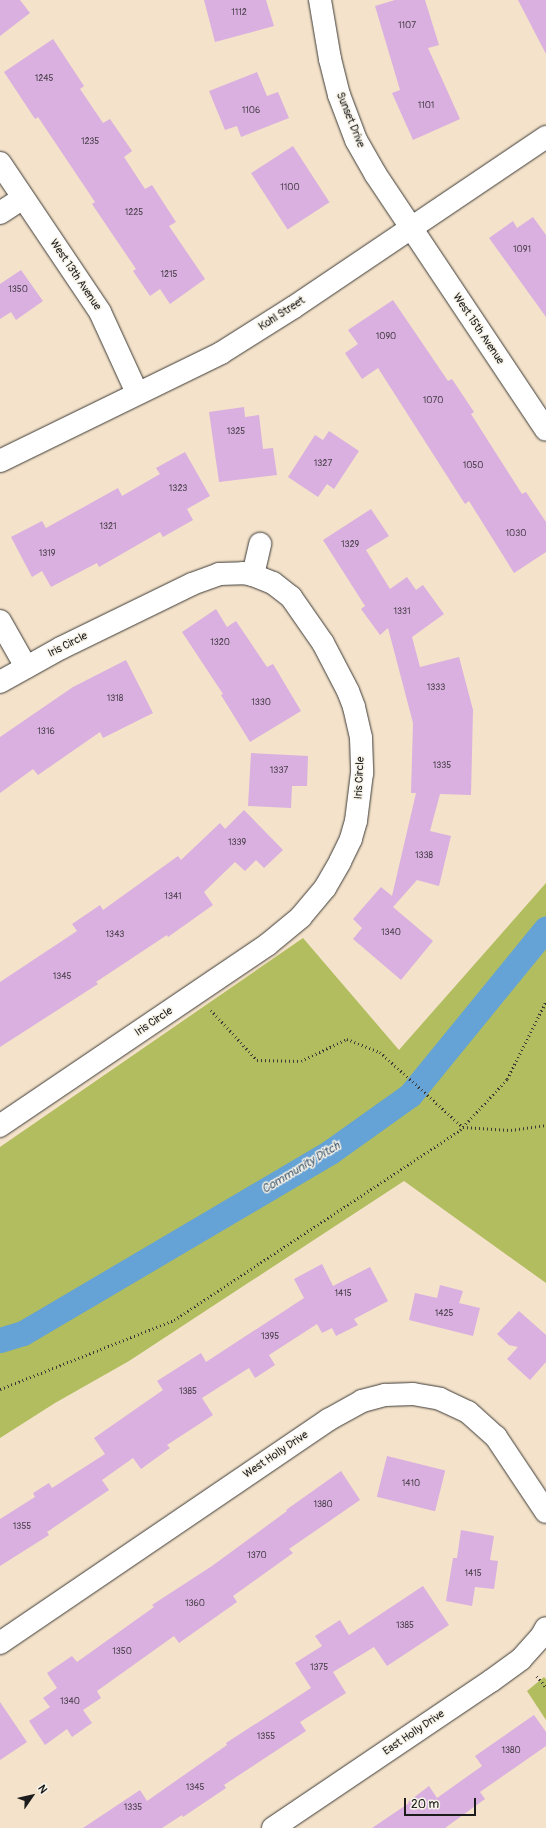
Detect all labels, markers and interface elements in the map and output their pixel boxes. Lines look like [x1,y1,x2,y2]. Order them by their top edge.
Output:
house number: 1112 [231,8,247,18]
house number: 1107 [398,21,416,31]
house number: 1245 [35,74,53,84]
street label: Sunset Drive [333,90,367,150]
house number: 1101 [418,101,434,111]
house number: 1106 [242,106,260,116]
house number: 1235 [81,137,99,147]
house number: 1100 [280,183,300,193]
house number: 1225 [125,208,143,218]
street label: West 13th Avenue [46,237,104,313]
house number: 1091 [513,245,531,255]
house number: 1215 [161,270,177,280]
house number: 1350 [8,285,28,295]
street label: West 15th Avenue [449,291,507,367]
street label: Kohl Street [256,294,308,334]
house number: 1090 [376,332,396,342]
house number: 1070 [423,396,443,406]
house number: 1325 [227,427,245,437]
house number: 1327 [314,459,332,469]
house number: 1050 [463,461,483,471]
house number: 1323 [169,484,187,494]
house number: 1321 [99,522,117,532]
house number: 1030 [506,529,526,539]
house number: 1329 [341,540,359,550]
house number: 1319 [39,549,55,559]
house number: 1331 [393,607,411,617]
street label: Iris Circle [46,629,90,661]
house number: 1320 [210,638,230,648]
house number: 1333 [427,683,445,693]
house number: 1318 [107,694,123,704]
house number: 1330 [251,698,271,708]
house number: 1316 [37,727,55,737]
street label: Iris Circle [352,756,368,800]
house number: 1335 [433,761,451,771]
house number: 1337 [270,766,288,776]
house number: 1339 [228,838,246,848]
house number: 1338 [415,851,433,861]
house number: 1341 [164,892,182,902]
house number: 1340 [381,928,401,938]
house number: 1343 [106,930,124,940]
house number: 1345 [53,972,71,982]
street label: Iris Circle [133,1005,175,1039]
water label: Community Ditch [259,1139,343,1197]
house number: 1415 [334,1289,352,1299]
house number: 1425 [435,1309,453,1319]
house number: 1395 [261,1332,279,1342]
house number: 1385 [179,1387,197,1397]
street label: West Holly Drive [241,1428,311,1482]
house number: 1410 [402,1479,420,1489]
house number: 1380 [313,1500,333,1510]
house number: 1355 [13,1522,31,1532]
house number: 1370 [247,1551,267,1561]
house number: 1415 [464,1569,482,1579]
house number: 1360 [185,1599,205,1609]
house number: 1385 [396,1621,414,1631]
house number: 1350 [112,1647,132,1657]
house number: 1375 [310,1663,328,1673]
house number: 1340 [60,1697,80,1707]
street label: East Holly Drive [381,1708,447,1758]
house number: 1355 [257,1732,275,1742]
house number: 1380 [501,1746,521,1756]
north arrow [12,1776,52,1816]
text: N [35,1782,50,1796]
house number: 1345 [186,1783,204,1793]
scale bar [406,1790,478,1816]
text: 20 m [411,1797,439,1812]
house number: 1335 [124,1803,142,1813]

